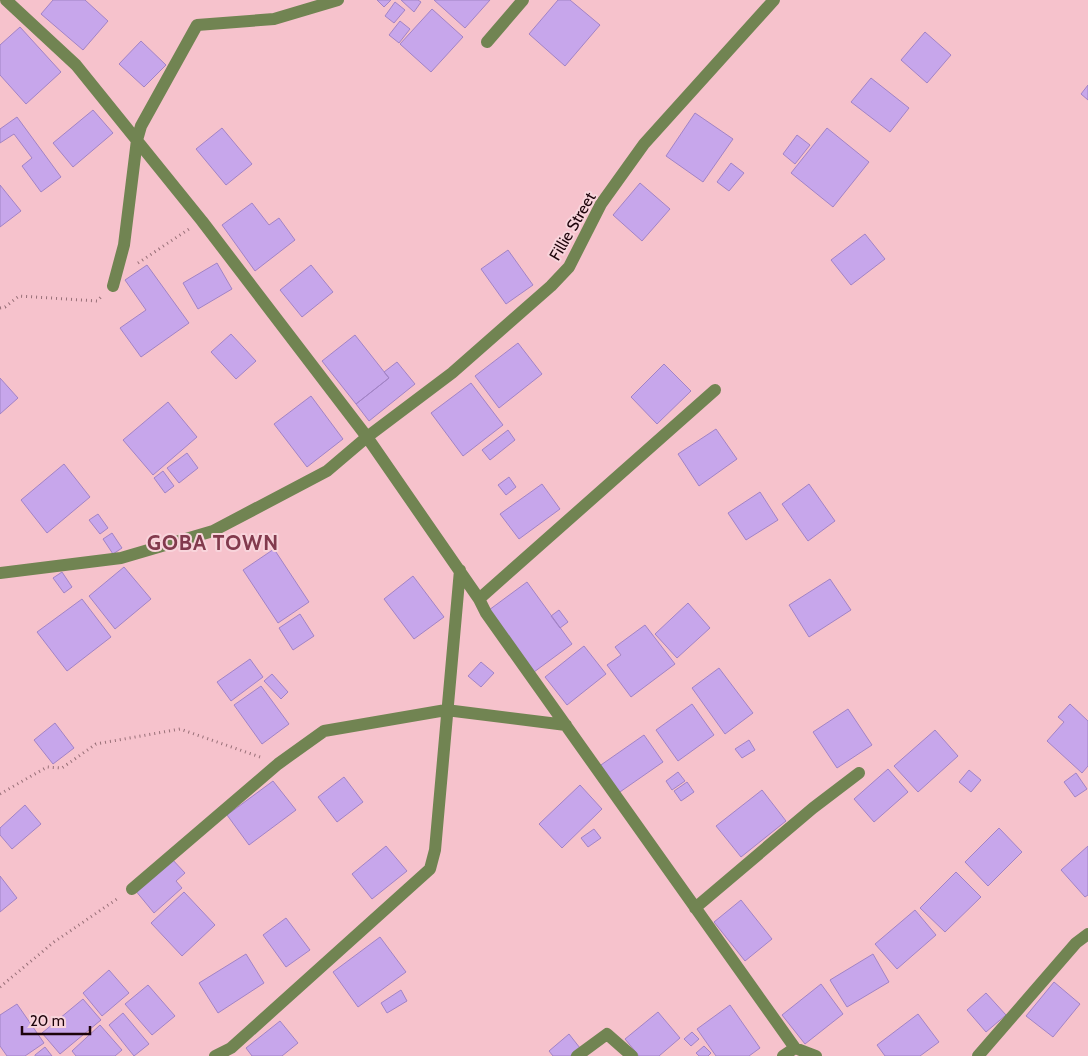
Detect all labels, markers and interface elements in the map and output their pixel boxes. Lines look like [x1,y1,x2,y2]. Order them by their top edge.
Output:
street label: Fillie Street [545,188,600,264]
district label: GOBA TOWN [147,530,279,555]
scale bar [22,1004,90,1036]
text: 20 m [30,1012,65,1030]

